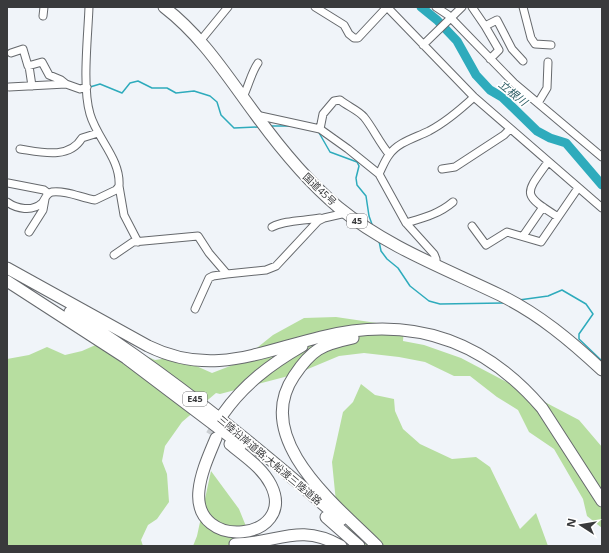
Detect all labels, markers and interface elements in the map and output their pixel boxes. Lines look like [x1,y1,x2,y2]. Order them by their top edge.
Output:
water label: 立根川 [496,76,532,109]
street label: 国道45号 [300,170,340,208]
road number: 45 [347,214,367,228]
road number: E45 [183,392,207,406]
street label: 三陸沿岸道路;大船渡三陸道路 [215,412,325,508]
north arrow [561,505,601,545]
text: N [562,517,579,529]

